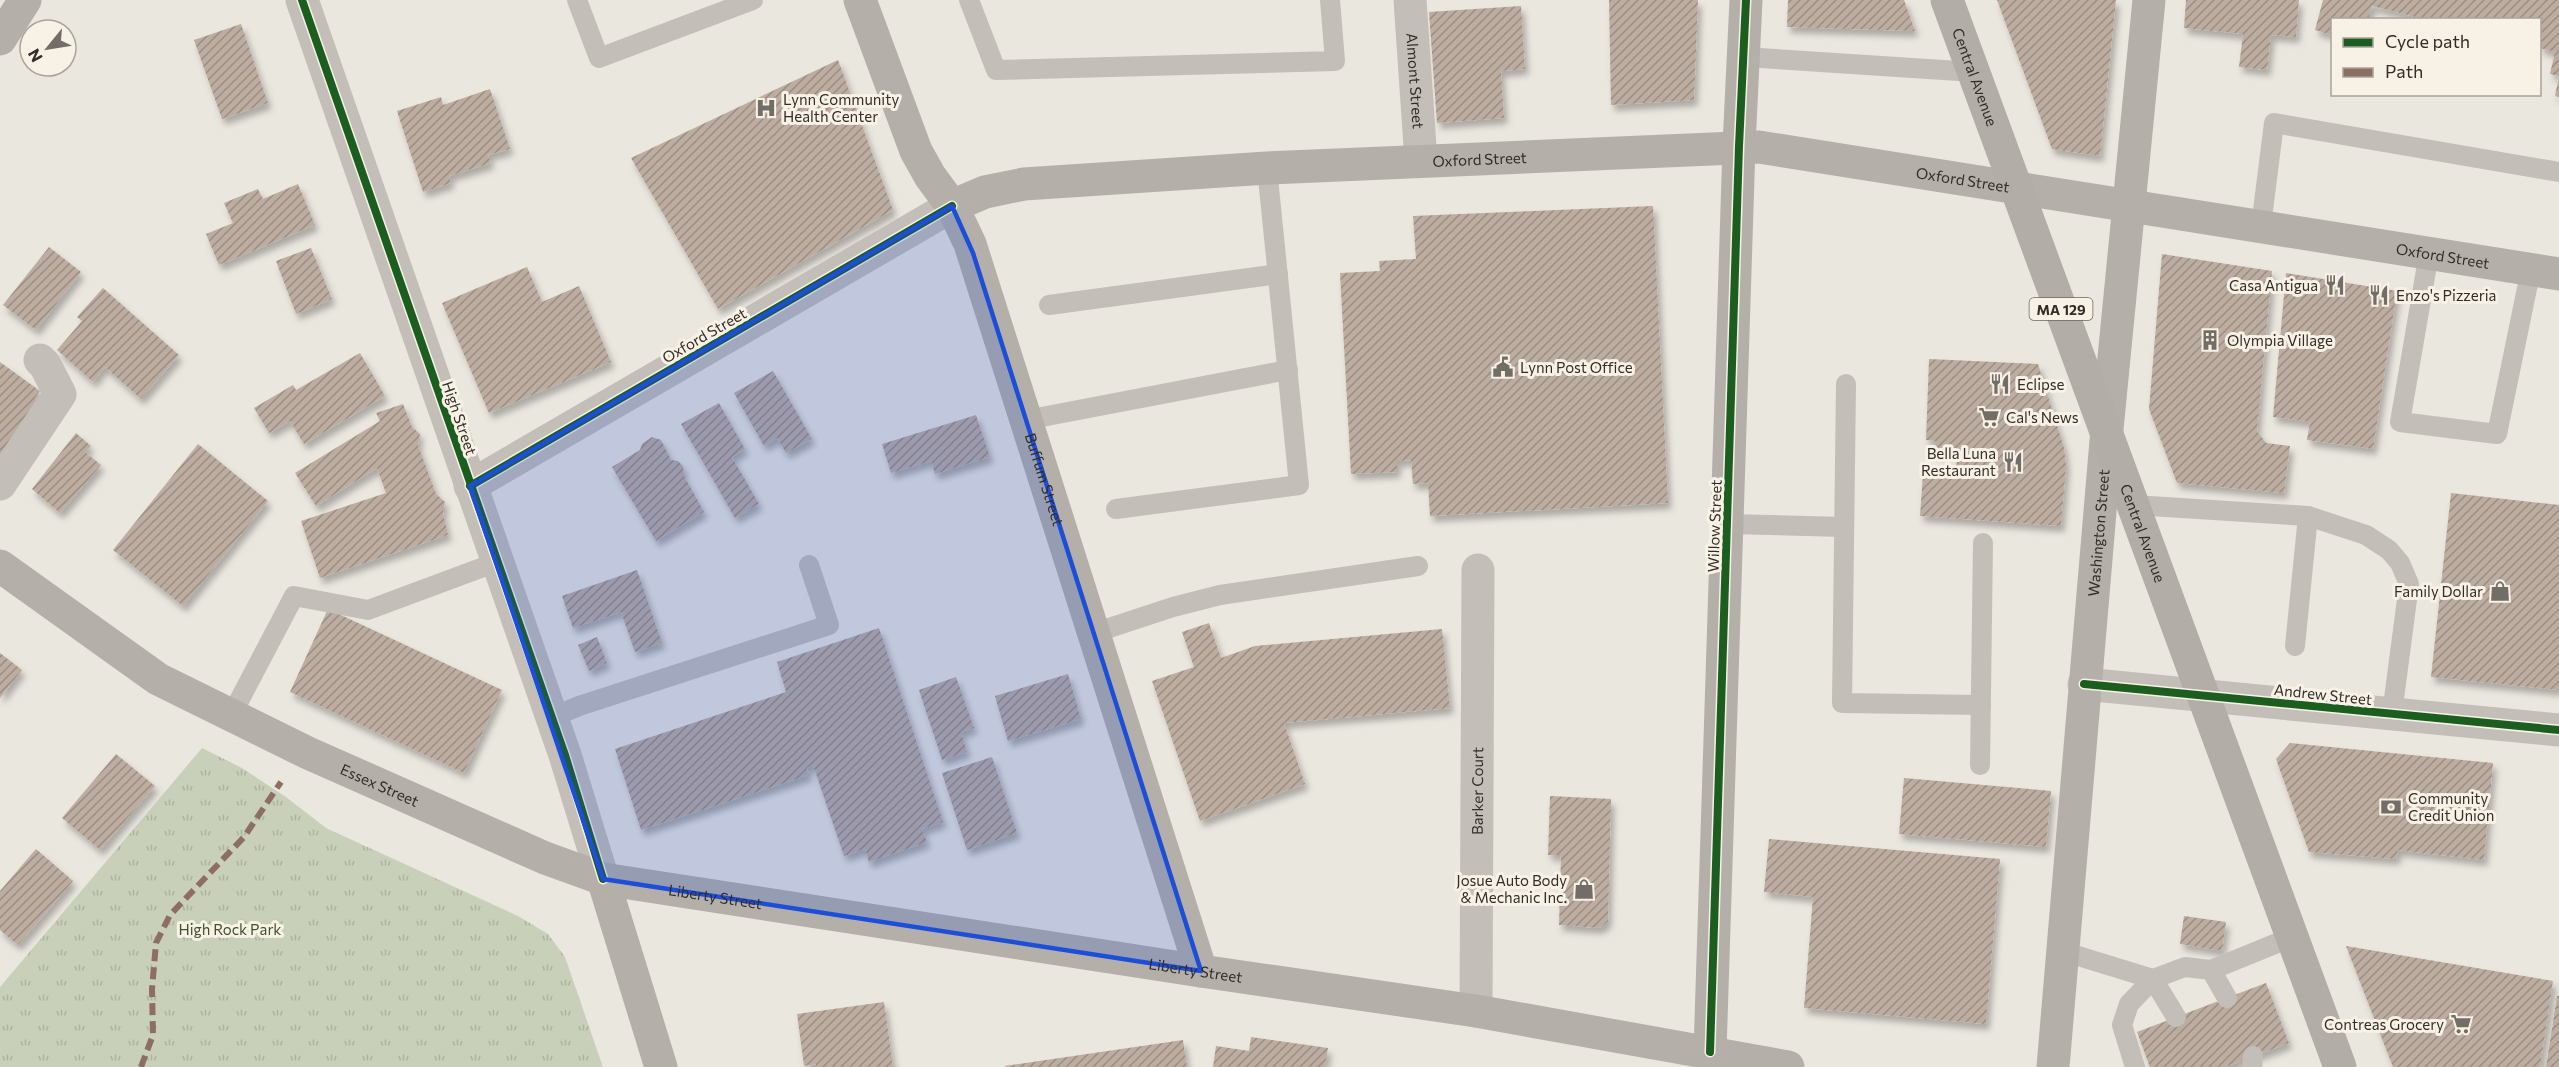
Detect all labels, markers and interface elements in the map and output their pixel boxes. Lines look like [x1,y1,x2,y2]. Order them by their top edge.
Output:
north arrow [18,18,78,78]
legend [2331,18,2541,96]
street label: Central Avenue [1949,25,2002,129]
text: Cycle path [2385,30,2470,52]
street label: Almont Street [1403,32,1428,129]
text: N [23,46,46,66]
text: Path [2385,60,2423,82]
place label: Lynn Community Health Center [783,90,899,125]
hospital icon: Lynn Community Health Center [754,96,778,120]
street label: Oxford Street [1432,148,1527,170]
street label: Oxford Street [1915,163,2011,196]
street label: Oxford Street [2395,239,2491,272]
restaurant icon: Casa Antigua [2323,273,2347,297]
place label: Casa Antigua [2229,276,2318,294]
restaurant icon: Enzo's Pizzeria [2367,283,2391,307]
place label: Enzo's Pizzeria [2396,286,2496,304]
road number: MA 129 [2030,298,2092,320]
street label: Oxford Street [659,304,749,366]
building icon: Olympia Village [2198,328,2222,352]
place label: Olympia Village [2227,331,2333,349]
public building icon: Lynn Post Office [1491,355,1515,379]
place label: Lynn Post Office [1520,358,1633,376]
restaurant icon: Eclipse [1988,372,2012,396]
place label: Eclipse [2017,375,2065,393]
street label: High Street [439,379,481,457]
supermarket icon: Cal's News [1977,405,2001,429]
place label: Cal's News [2006,408,2079,426]
street label: Buffum Street [1022,431,1068,528]
place label: Bella Luna Restaurant [1921,444,1996,479]
restaurant icon: Bella Luna Restaurant [2001,450,2025,474]
street label: Washington Street [2084,469,2113,597]
street label: Willow Street [1703,479,1725,573]
street label: Central Avenue [2117,481,2170,585]
shop icon: Family Dollar [2488,579,2512,603]
place label: Family Dollar [2394,582,2483,600]
street label: Andrew Street [2273,680,2373,708]
street label: Barker Court [1468,747,1486,835]
street label: Essex Street [338,760,422,810]
place label: Community Credit Union [2408,789,2494,824]
bank icon: Community Credit Union [2379,795,2403,819]
place label: Josue Auto Body & Mechanic Inc. [1456,871,1567,906]
shop icon: Josue Auto Body & Mechanic Inc. [1572,877,1596,901]
street label: Liberty Street [667,880,763,912]
park label: High Rock Park [178,920,282,938]
street label: Liberty Street [1148,954,1244,986]
supermarket icon: Contreas Grocery [2449,1012,2473,1036]
place label: Contreas Grocery [2324,1015,2444,1033]

